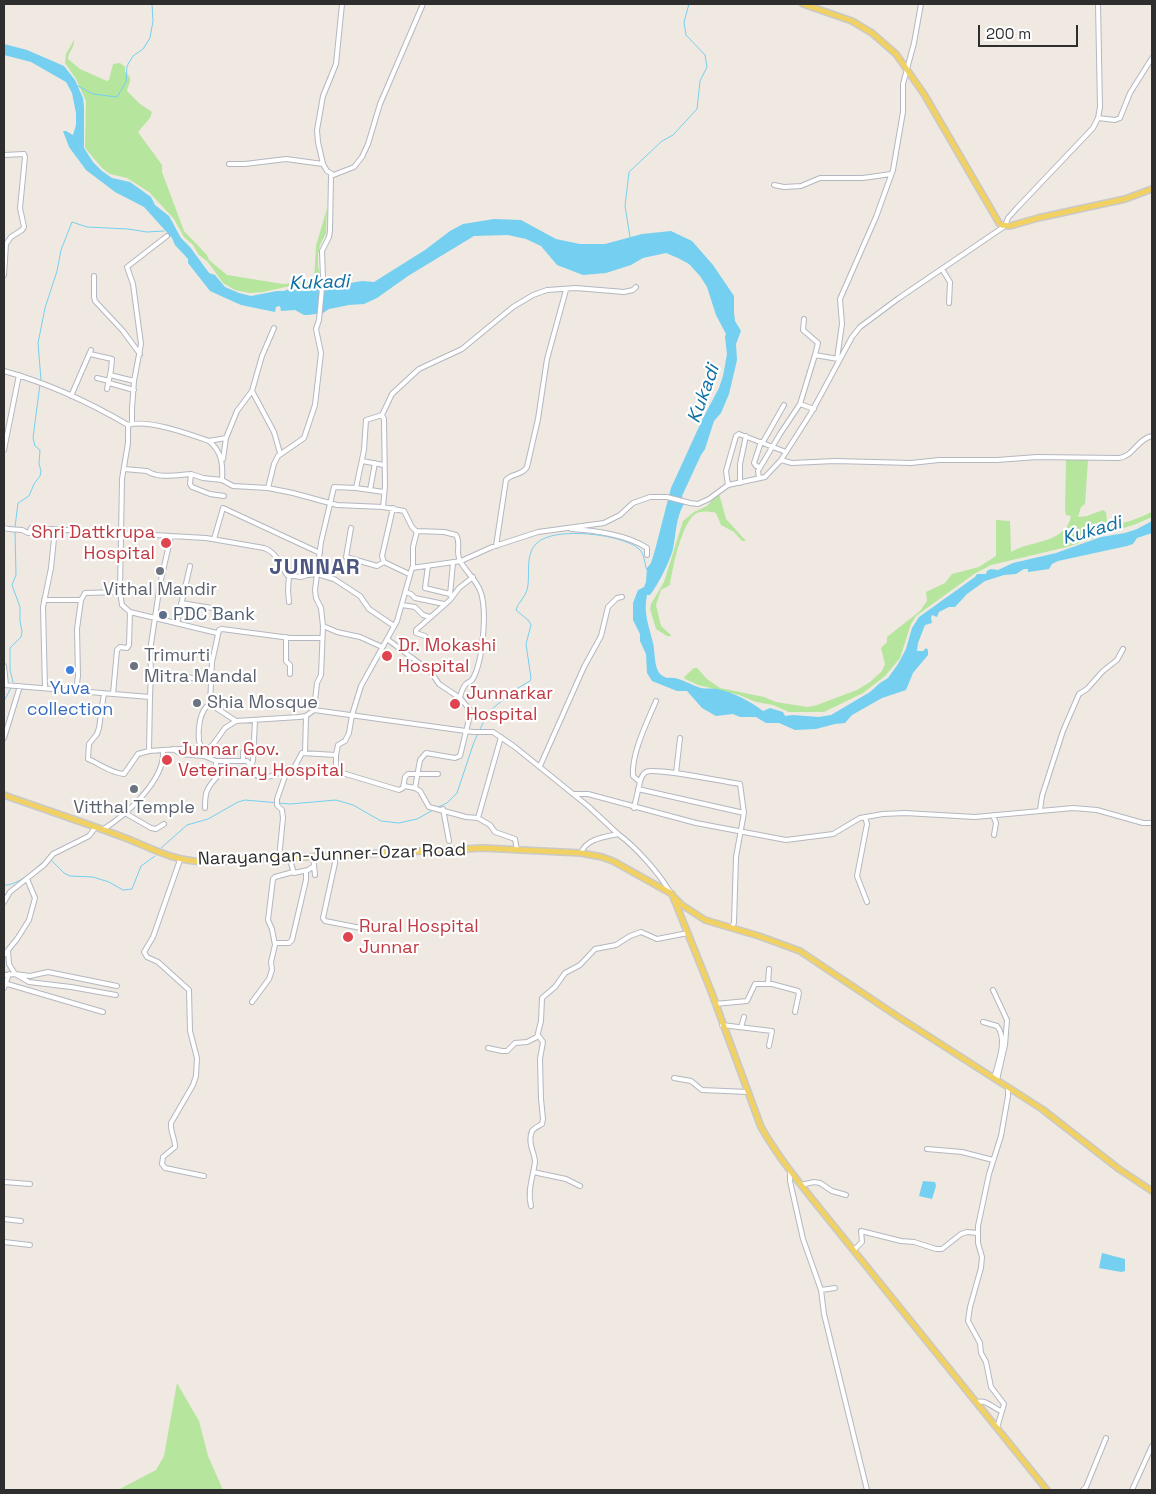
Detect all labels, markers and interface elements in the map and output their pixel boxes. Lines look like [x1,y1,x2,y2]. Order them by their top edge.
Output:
scale bar [981,15,1081,47]
text: 200 m [986,24,1031,43]
water label: Kukadi [288,271,350,295]
water label: Kukadi [683,362,725,426]
water label: Kukadi [1060,512,1124,550]
place label: Shri Dattkrupa Hospital [31,522,155,564]
marker: Shri Dattkrupa Hospital [159,536,173,550]
district label: JUNNAR [268,555,362,581]
marker: Vithal Mandir [154,565,166,577]
place label: Vithal Mandir [103,579,217,601]
place label: PDC Bank [173,604,255,626]
marker: PDC Bank [157,609,169,621]
place label: Dr. Mokashi Hospital [398,635,496,678]
place label: Trimurti Mitra Mandal [144,645,257,688]
marker: Dr. Mokashi Hospital [380,649,394,663]
marker: Trimurti Mitra Mandal [128,660,140,672]
marker: Yuva collection [64,664,76,676]
place label: Yuva collection [27,678,113,721]
place label: Junnarkar Hospital [466,683,553,726]
place label: Shia Mosque [207,692,318,714]
marker: Shia Mosque [191,697,203,709]
marker: Junnarkar Hospital [448,697,462,711]
place label: Junnar Gov. Veterinary Hospital [178,739,344,782]
marker: Junnar Gov. Veterinary Hospital [160,753,174,767]
marker: Vitthal Temple [128,783,140,795]
place label: Vitthal Temple [73,797,195,819]
street label: Narayangan-Junner-Ozar Road [198,840,466,870]
place label: Rural Hospital Junnar [359,916,479,959]
marker: Rural Hospital Junnar [341,930,355,944]

